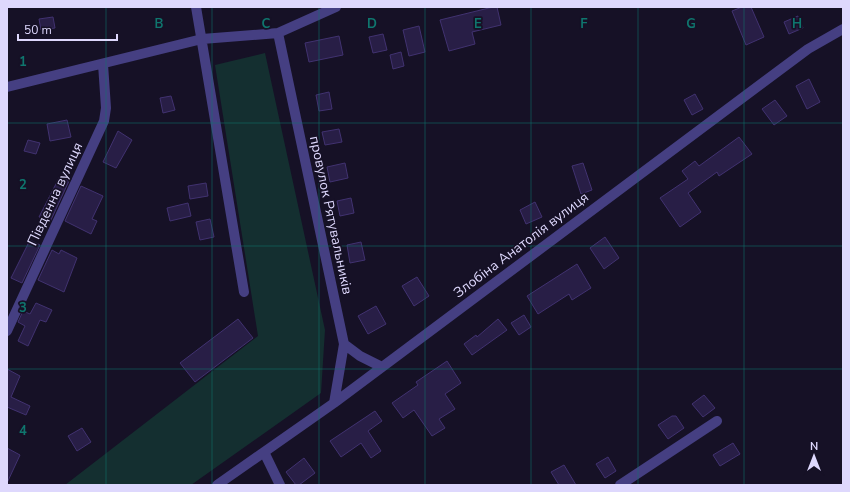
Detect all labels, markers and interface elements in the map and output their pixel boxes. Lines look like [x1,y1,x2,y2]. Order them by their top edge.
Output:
text: B [155,15,164,33]
text: C [262,15,271,33]
text: D [367,15,377,33]
text: E [474,15,482,33]
text: F [580,15,588,33]
text: G [686,15,696,33]
text: H [792,15,802,33]
scale bar [18,16,117,42]
text: 50 m [24,22,52,38]
text: 1 [19,53,27,71]
street label: провулок Рятувальників [305,134,357,296]
street label: Південна вулиця [23,139,87,249]
text: 2 [19,176,27,194]
street label: Злобіна Анатолія вулиця [449,188,593,302]
text: 3 [19,299,27,317]
text: 4 [19,422,27,440]
north arrow [794,436,834,476]
text: N [810,439,818,454]

